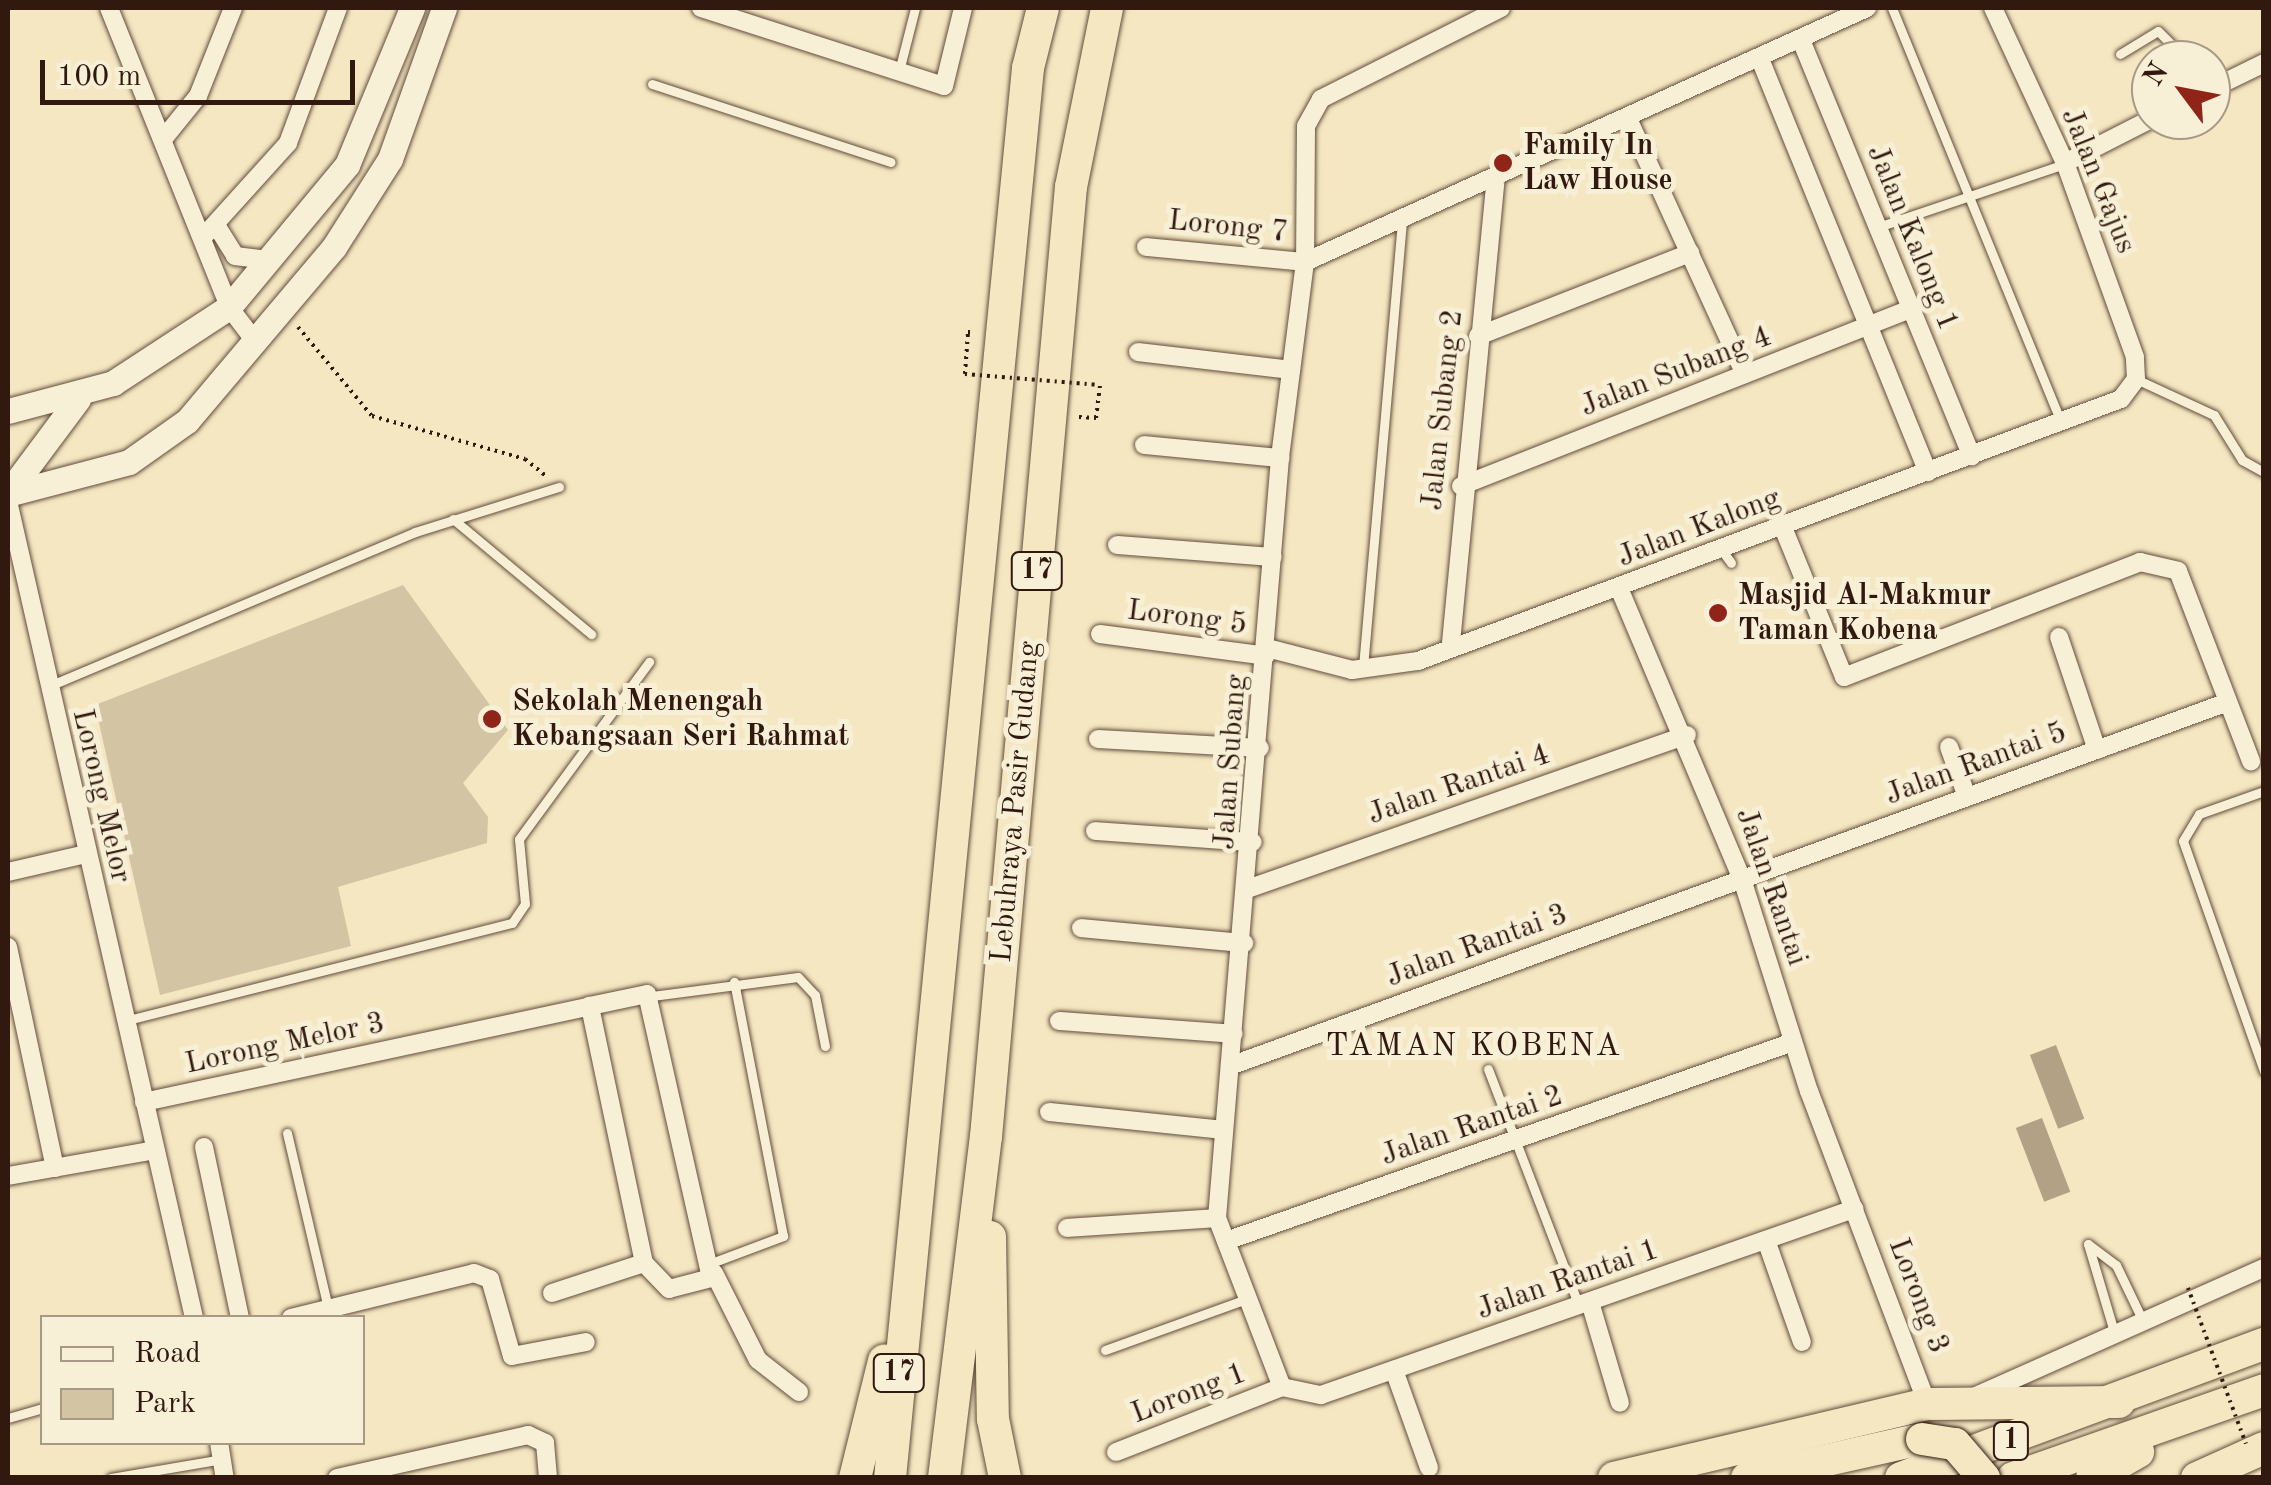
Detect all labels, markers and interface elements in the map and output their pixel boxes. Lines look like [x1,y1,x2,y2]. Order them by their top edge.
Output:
scale bar [45,40,360,102]
north arrow [2131,40,2231,140]
text: N [2140,59,2175,92]
text: 100 m [57,62,141,92]
street label: Jalan Gajus [2053,103,2143,259]
place label: Family In Law House [1523,128,1673,198]
street label: Jalan Kalong 1 [1858,140,1966,336]
marker: Family In Law House [1492,152,1514,174]
street label: Lorong 7 [1166,203,1290,251]
street label: Jalan Subang 2 [1415,308,1471,512]
street label: Jalan Subang 4 [1575,319,1777,425]
street label: Jalan Kalong [1613,480,1785,576]
road number: 17 [1010,548,1064,594]
place label: Masjid Al-Makmur Taman Kobena [1738,578,1991,648]
street label: Lorong 5 [1125,593,1249,643]
marker: Masjid Al-Makmur Taman Kobena [1707,602,1729,624]
street label: Lebuhraya Pasir Gudang [984,640,1048,964]
street label: Jalan Subang [1207,673,1255,851]
place label: Sekolah Menengah Kebangsaan Seri Rahmat [512,684,849,754]
street label: Lorong Melor [64,706,138,886]
marker: Sekolah Menengah Kebangsaan Seri Rahmat [481,708,503,730]
street label: Jalan Rantai 5 [1880,715,2072,813]
street label: Jalan Rantai 4 [1363,737,1555,833]
street label: Jalan Rantai [1727,803,1815,971]
street label: Jalan Rantai 3 [1381,897,1573,995]
street label: Lorong Melor 3 [182,1005,388,1083]
district label: TAMAN KOBENA [1325,1028,1623,1066]
street label: Jalan Rantai 2 [1376,1078,1568,1174]
street label: Jalan Rantai 1 [1472,1232,1664,1328]
street label: Lorong 3 [1880,1233,1956,1359]
legend [40,1315,365,1445]
text: Road [134,1339,201,1369]
road number: 17 [872,1350,926,1396]
street label: Lorong 1 [1126,1356,1252,1432]
text: Park [134,1389,196,1419]
road number: 1 [1991,1418,2031,1464]

